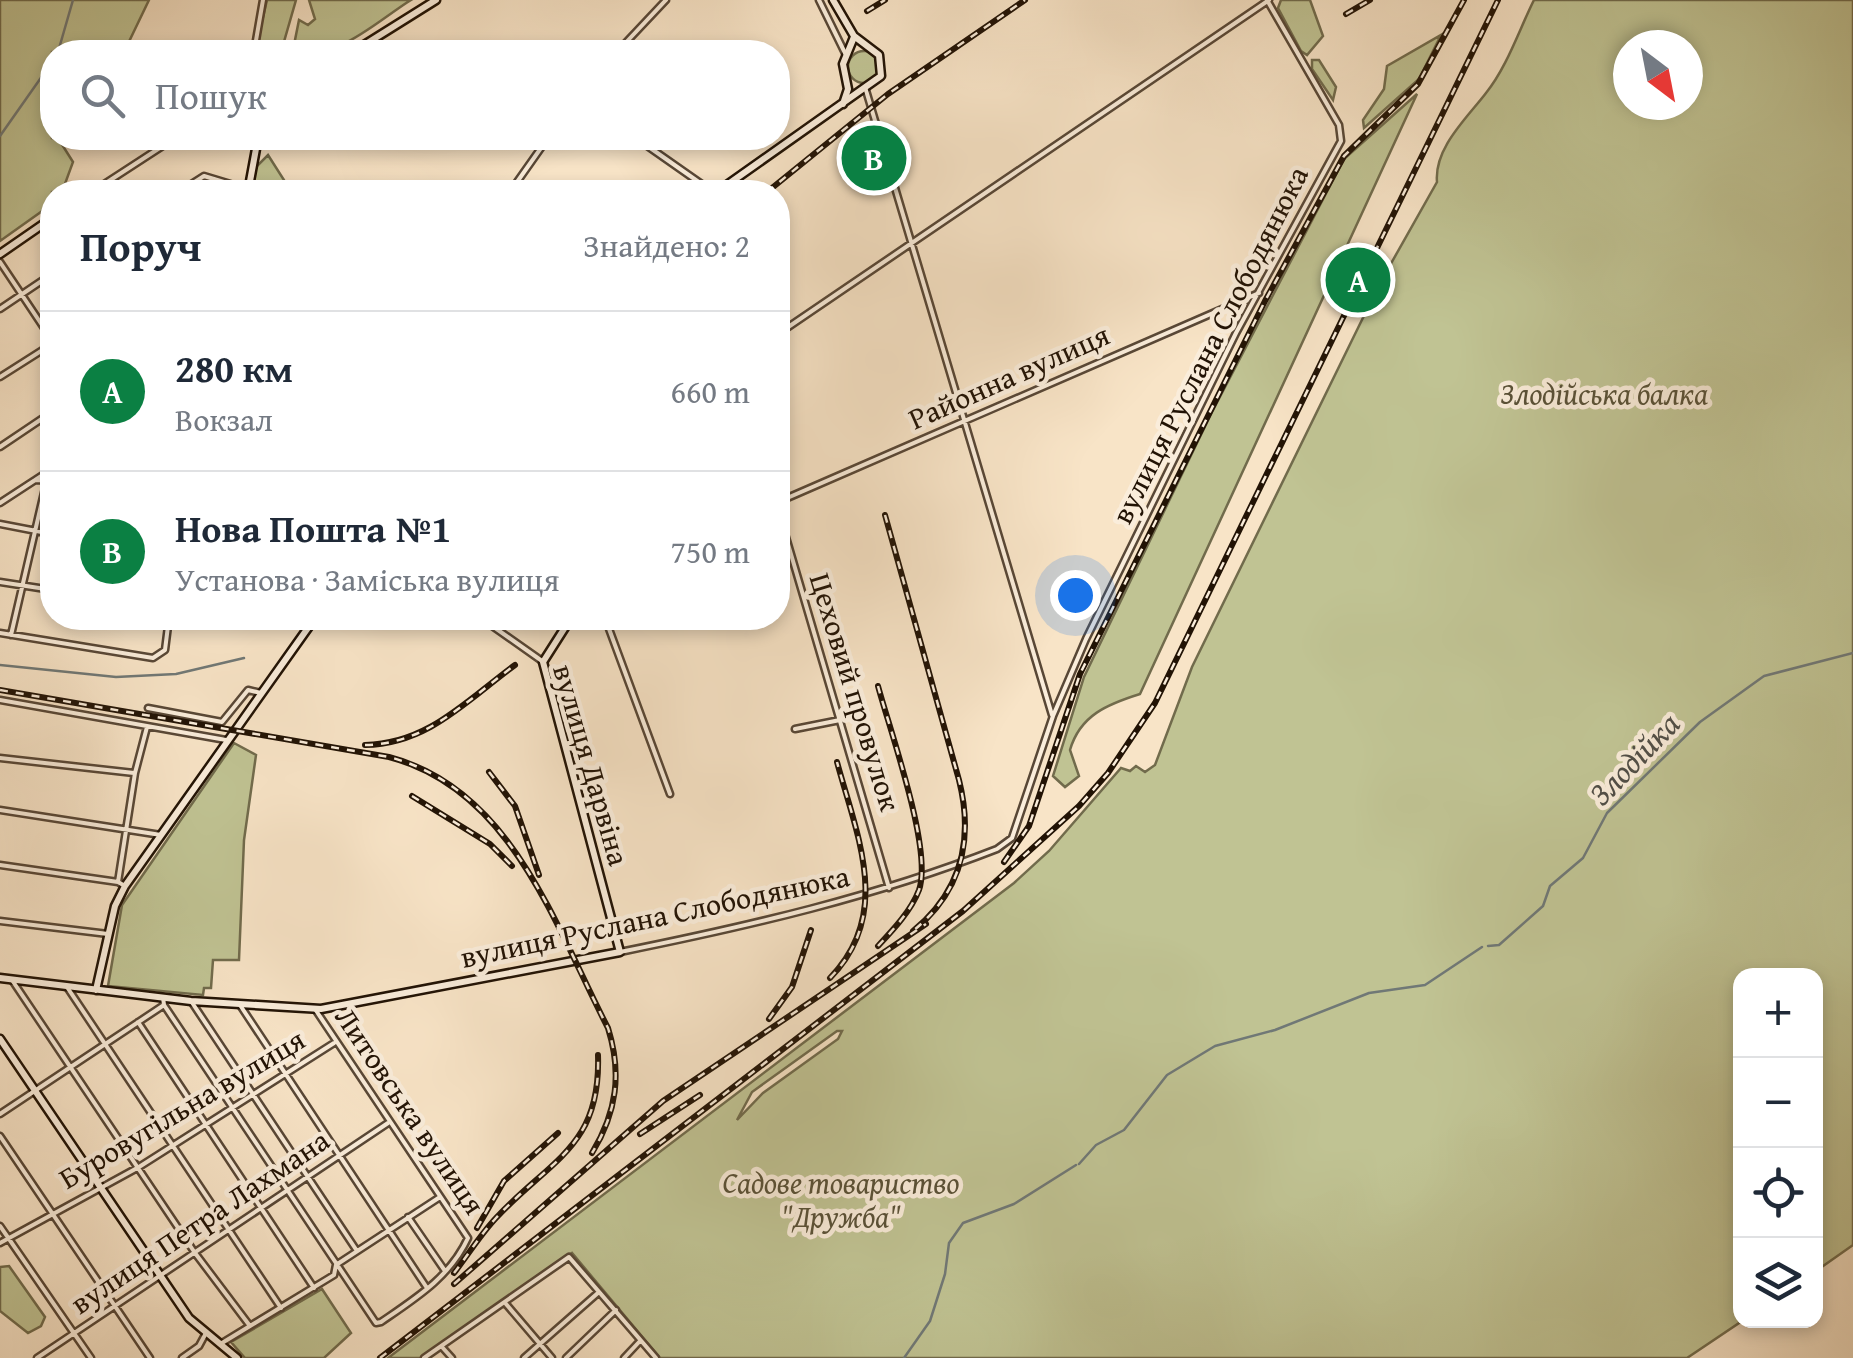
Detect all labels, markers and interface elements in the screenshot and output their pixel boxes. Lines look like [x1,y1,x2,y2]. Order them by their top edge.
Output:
north arrow [1613,30,1703,120]
search box [40,40,790,150]
text: Пошук [155,67,267,123]
icon: search [75,68,130,123]
pin: B [842,120,906,196]
street label: вулиця Руслана Слободянюка [1100,157,1319,531]
text: Поруч [80,215,201,276]
text: Знайдено: 2 [583,222,750,269]
pin: A [1326,242,1390,318]
street label: Районна вулиця [901,312,1116,440]
text: 280 км [175,340,293,396]
text: A [102,368,123,415]
text: 660 m [671,368,750,415]
park label: Злодійська балка [1500,371,1708,415]
text: Вокзал [175,396,273,443]
text: Нова Пошта №1 [175,500,451,556]
text: B [103,528,122,575]
text: 750 m [671,528,750,575]
text: Установа · Заміська вулиця [175,556,559,603]
street label: Цеховий провулок [799,567,913,816]
your location [1050,570,1101,621]
street label: вулиця Дарвіна [542,659,642,871]
water label: Злодійка [1577,701,1690,816]
street label: вулиця Руслана Слободянюка [456,853,854,979]
map controls [1733,968,1823,1328]
button: + [1733,968,1823,1058]
street label: Литовська вулиця [325,998,497,1223]
street label: Буровугільна вулиця [50,1017,313,1199]
button: − [1733,1058,1823,1148]
street label: вулиця Петра Лахмана [61,1118,338,1324]
button: locate [1733,1148,1823,1238]
park label: Садове товариство "Дружба" [723,1160,960,1238]
button: layers [1733,1238,1823,1328]

